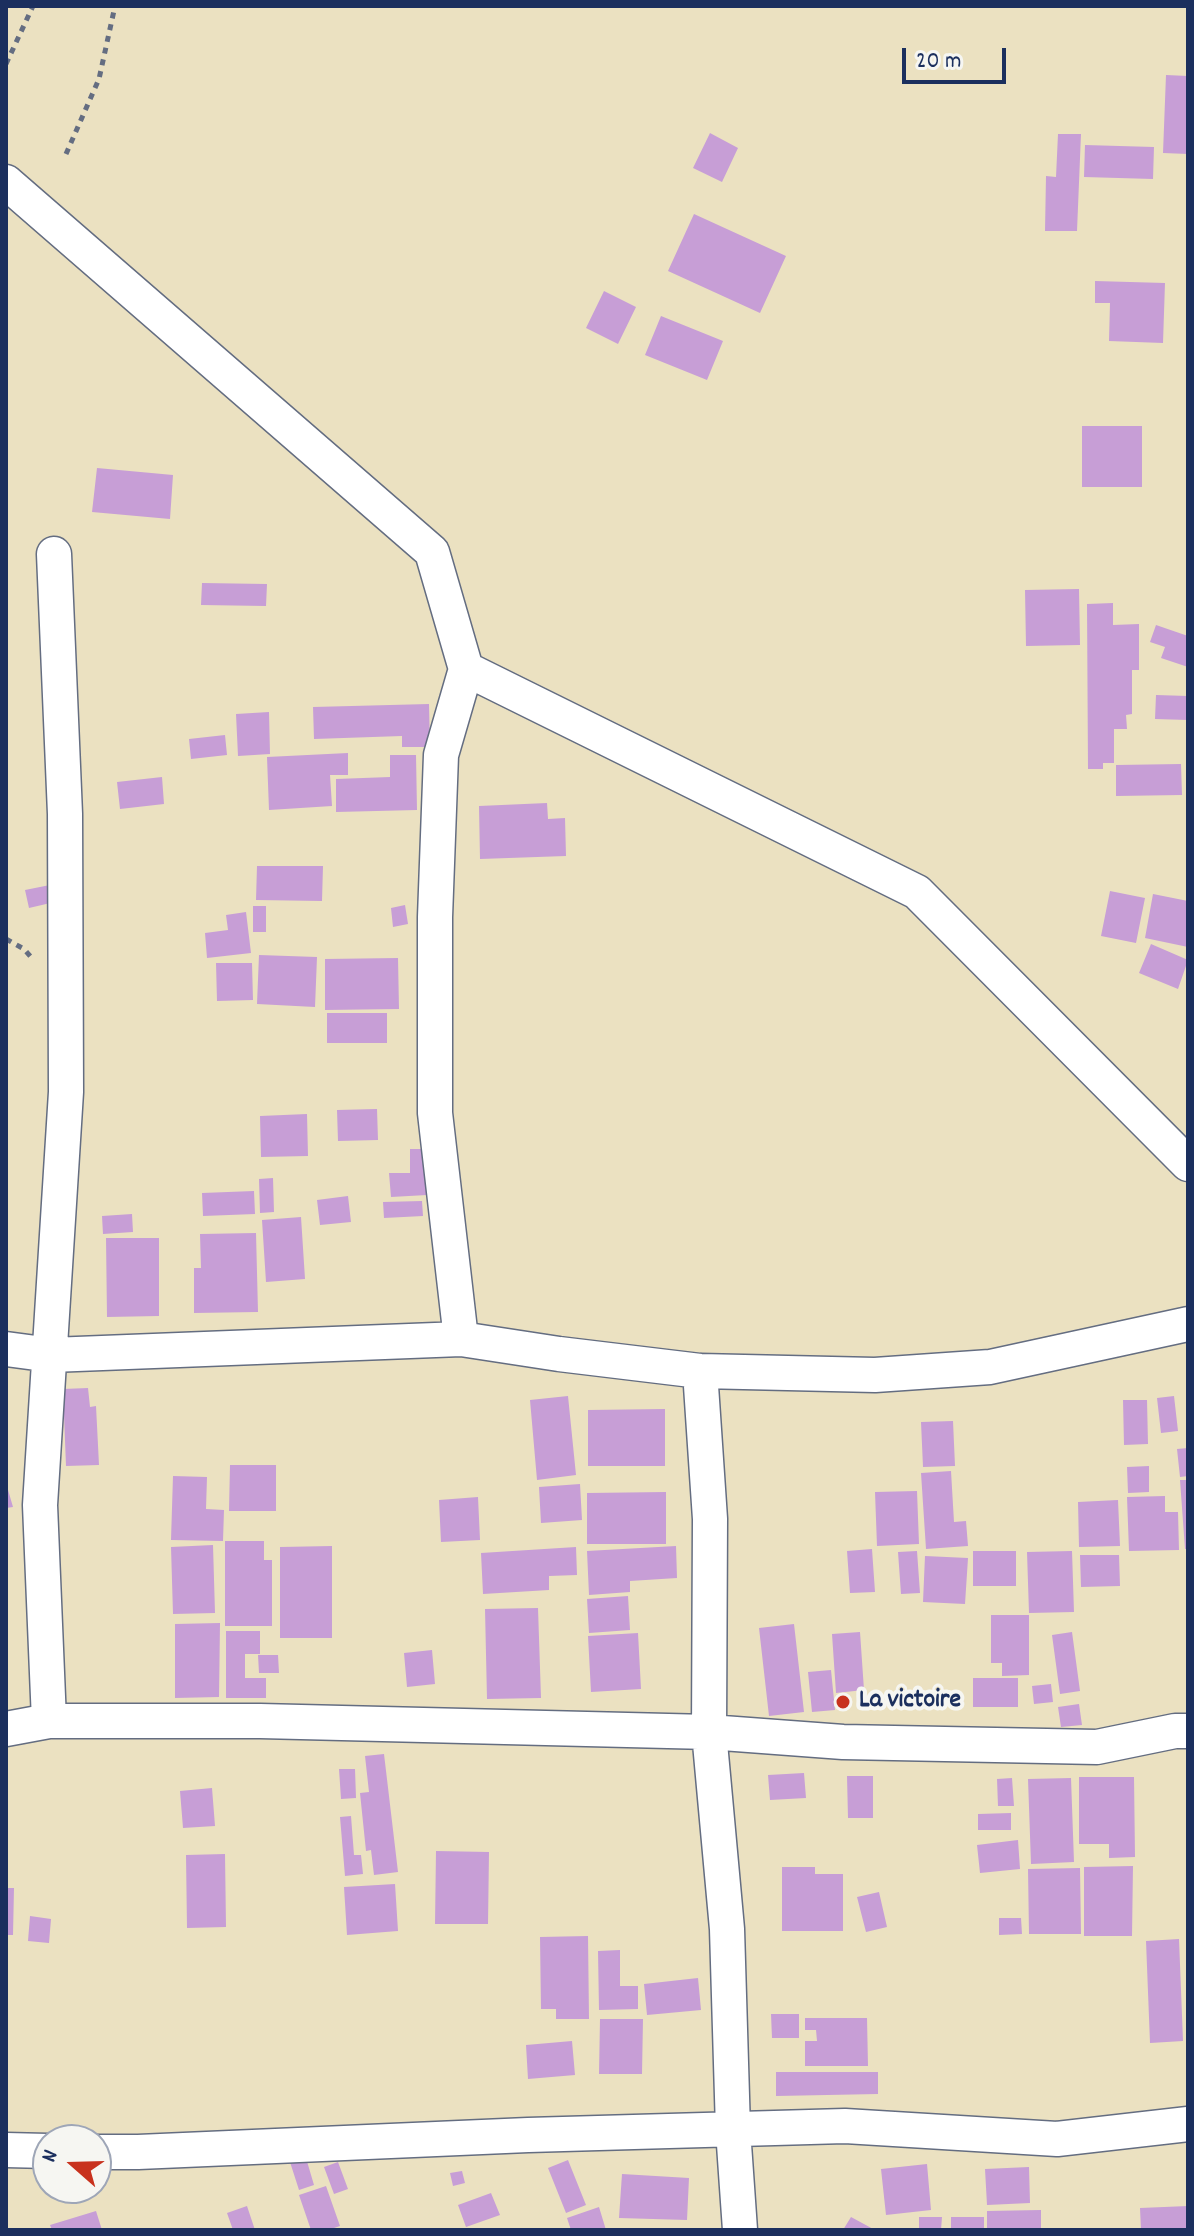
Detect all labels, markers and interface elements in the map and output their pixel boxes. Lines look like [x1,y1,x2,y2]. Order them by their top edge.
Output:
scale bar [906,32,1010,82]
text: 20 m [916,45,962,79]
place label: La victoire [859,1686,961,1718]
marker: La victoire [834,1693,852,1711]
north arrow [32,2124,112,2204]
text: N [34,2146,67,2167]

